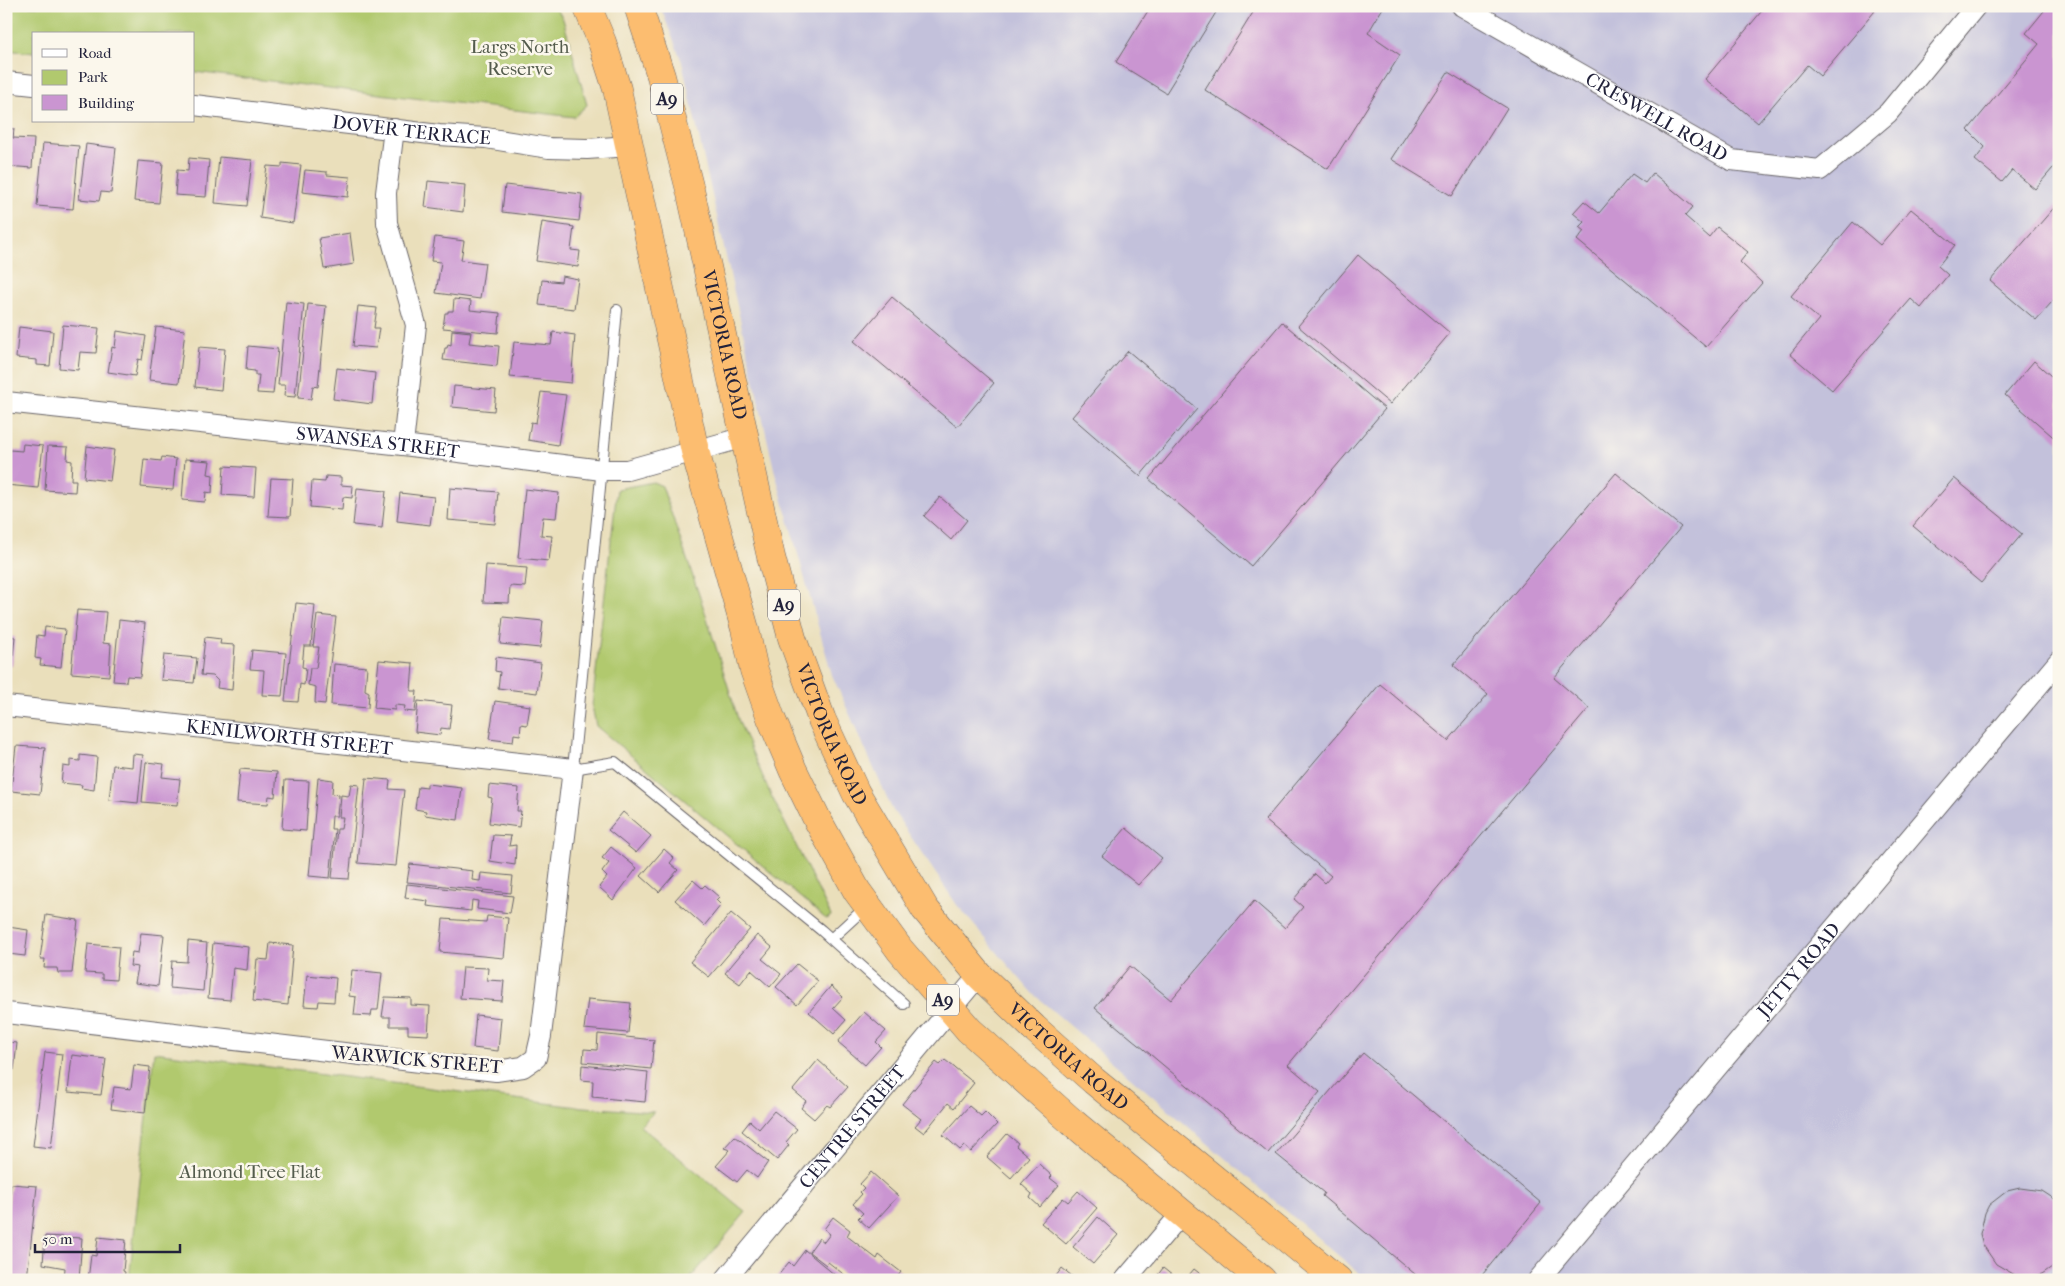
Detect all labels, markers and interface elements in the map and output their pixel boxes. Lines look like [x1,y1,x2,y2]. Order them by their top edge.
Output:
legend [32,32,195,122]
park label: Largs North Reserve [471,36,570,80]
text: Road [78,44,112,62]
text: Park [78,68,108,86]
street label: CRESWELL ROAD [1582,68,1731,167]
road number: A9 [651,84,683,115]
text: Building [78,94,135,112]
street label: DOVER TERRACE [331,111,492,149]
street label: VICTORIA ROAD [697,267,751,422]
street label: SWANSEA STREET [295,422,461,463]
road number: A9 [768,590,800,620]
street label: VICTORIA ROAD [791,659,872,809]
street label: KENILWORTH STREET [185,715,394,760]
street label: JETTY ROAD [1751,918,1845,1023]
road number: A9 [927,984,959,1016]
street label: VICTORIA ROAD [1003,997,1133,1115]
street label: WARWICK STREET [330,1041,503,1078]
street label: CENTRE STREET [795,1061,910,1193]
park label: Almond Tree Flat [178,1161,321,1183]
scale bar [35,1221,180,1253]
text: 50 m [42,1230,73,1248]

